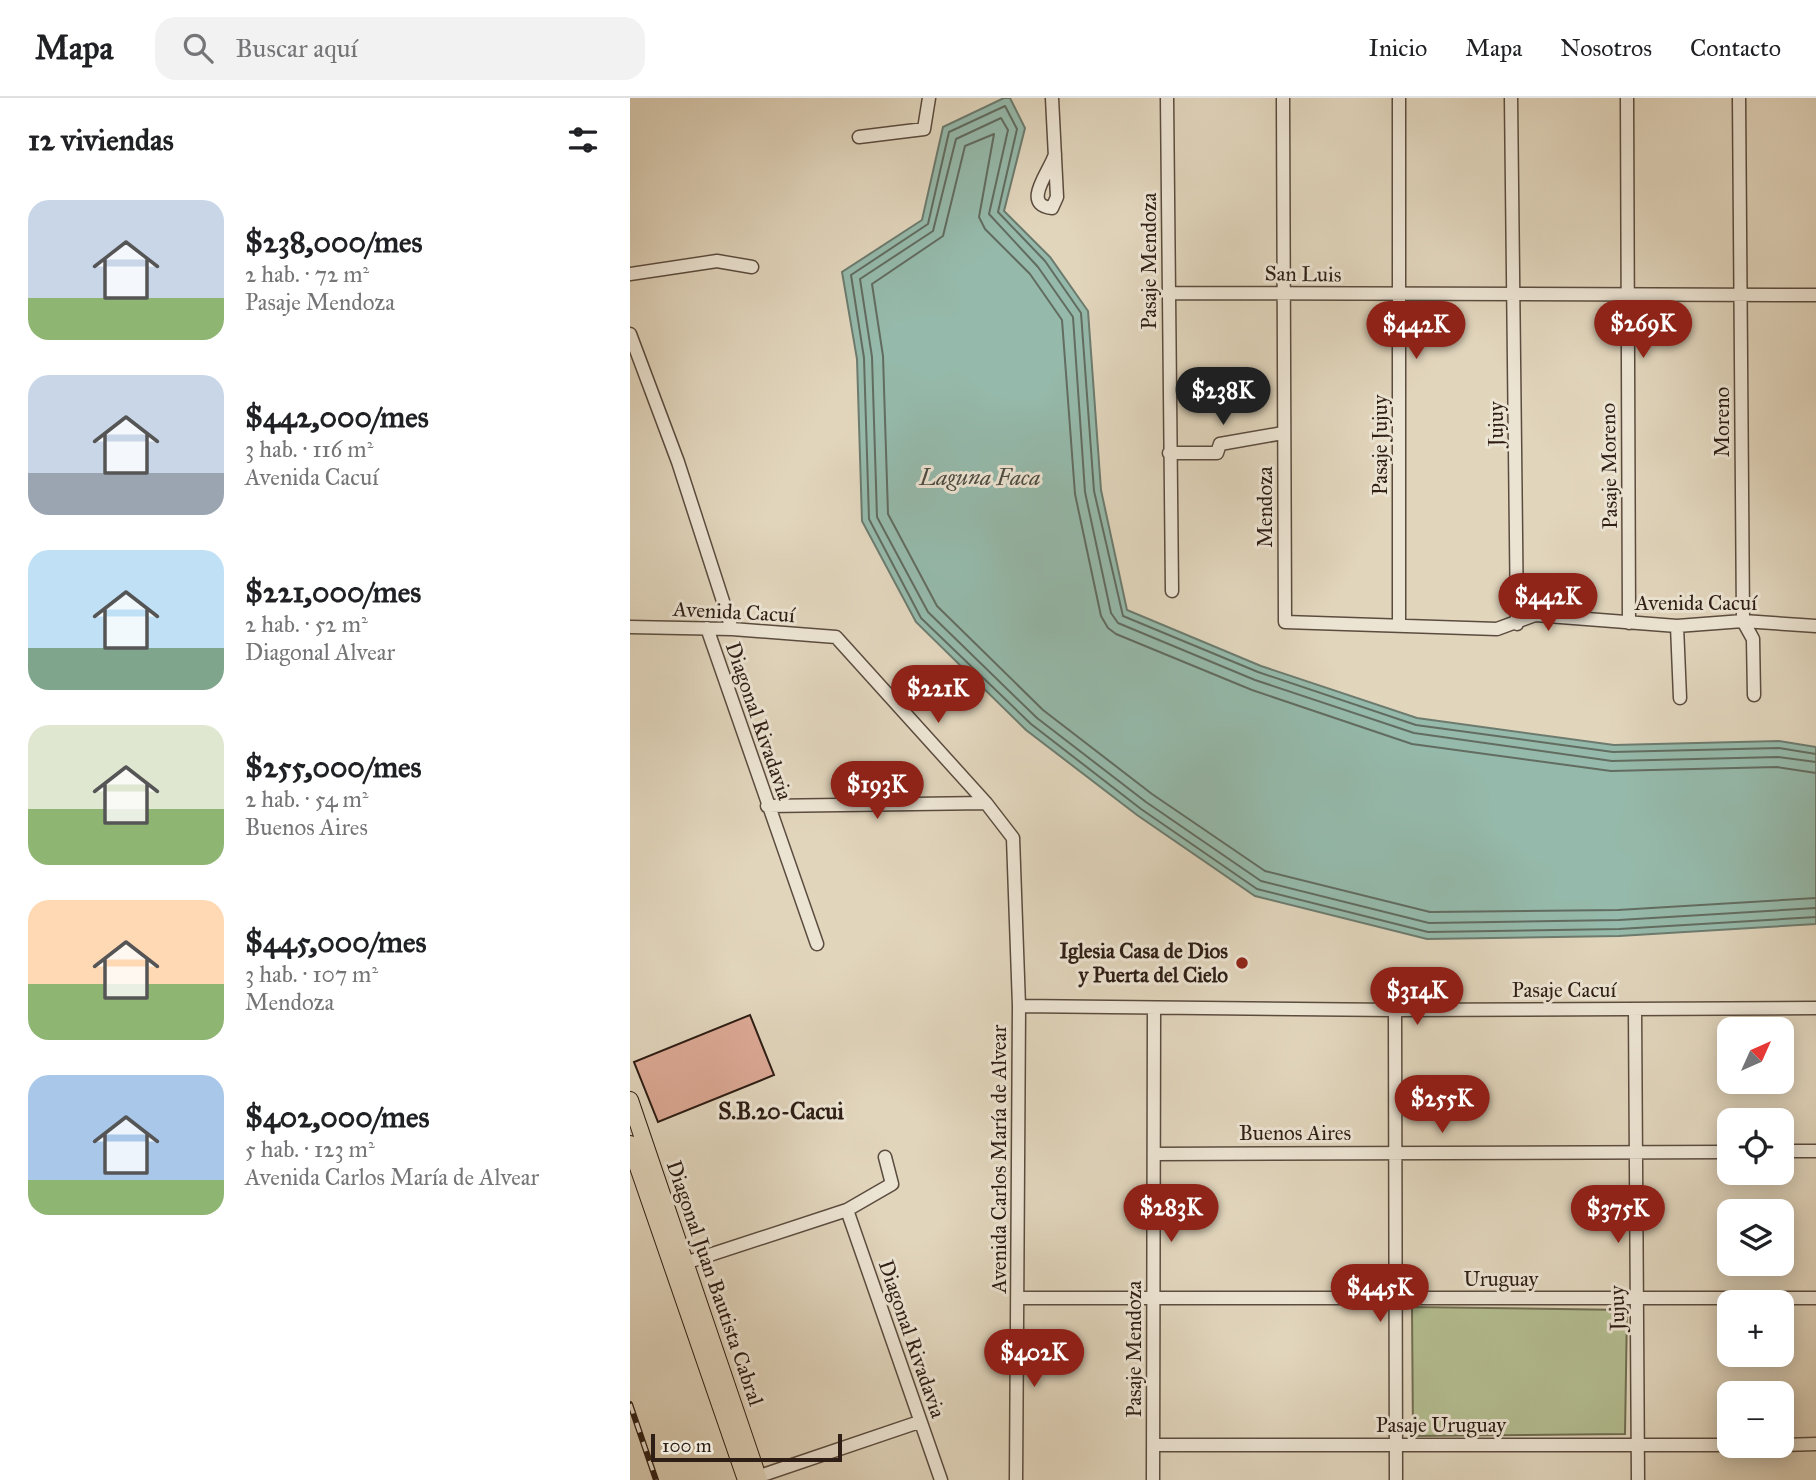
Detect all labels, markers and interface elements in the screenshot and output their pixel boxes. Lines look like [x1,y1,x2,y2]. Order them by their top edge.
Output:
search box [155,17,645,80]
text: Mapa [35,28,113,68]
icon: search [179,29,217,67]
text: Buscar aquí [235,32,358,64]
text: Inicio [1369,33,1427,63]
text: Mapa [1465,33,1522,63]
text: Nosotros [1560,33,1652,63]
text: Contacto [1690,33,1781,63]
icon: filters [564,121,602,159]
text: 12 viviendas [28,122,174,158]
street label: Pasaje Mendoza [1136,192,1162,329]
text: $238,000/mes [245,224,423,260]
icon: home [84,228,168,312]
text: 2 hab. · 72 m² [245,260,369,288]
street label: San Luis [1264,260,1342,288]
text: Pasaje Mendoza [245,288,395,316]
pin: $269K [1594,300,1692,360]
pin: $442K [1367,302,1465,361]
text: $269K [1610,309,1676,337]
text: $442K [1382,310,1450,338]
pin: $238K [1174,368,1272,427]
text: $238K [1192,376,1254,404]
street label: Moreno [1709,386,1735,457]
street label: Pasaje Jujuy [1367,394,1393,495]
text: $442,000/mes [245,399,429,435]
street label: Jujuy [1483,400,1509,449]
street label: Pasaje Moreno [1595,402,1623,529]
icon: home [84,403,168,487]
text: 3 hab. · 116 m² [245,435,373,463]
text: Avenida Cacuí [245,463,378,491]
water label: Laguna Faca [919,463,1041,491]
street label: Mendoza [1252,466,1278,548]
text: $221,000/mes [245,574,421,610]
pin: $442K [1499,574,1597,633]
icon: home [84,578,168,662]
text: $442K [1514,582,1582,610]
street label: Avenida Cacuí [1634,590,1758,616]
street label: Avenida Cacuí [671,596,797,628]
text: 2 hab. · 52 m² [245,610,368,638]
text: Diagonal Alvear [245,638,395,666]
street label: Diagonal Rivadavia [720,639,798,804]
pin: $221K [889,666,987,725]
text: $221K [907,674,969,702]
text: $255,000/mes [245,749,421,785]
icon: home [84,753,168,837]
pin: $193K [828,762,926,821]
text: $193K [847,770,907,798]
text: 2 hab. · 54 m² [245,785,369,813]
text: Buenos Aires [245,813,368,841]
text: $445,000/mes [245,924,426,960]
icon: home [84,928,168,1012]
place label: Iglesia Casa de Dios y Puerta del Cielo [1060,938,1228,988]
marker: Iglesia Casa de Dios y Puerta del Cielo [1234,955,1250,971]
text: 3 hab. · 107 m² [245,960,378,988]
pin: $314K [1368,968,1466,1027]
text: $314K [1386,976,1448,1004]
street label: Pasaje Cacuí [1512,977,1617,1003]
text: Mendoza [245,988,334,1016]
north arrow [1717,1017,1794,1094]
map controls [1717,1017,1794,1458]
street label: Avenida Carlos María de Alvear [986,1025,1012,1294]
pin: $255K [1393,1076,1491,1135]
text: $255K [1411,1084,1473,1112]
district label: S.B.20-Cacui [718,1097,844,1125]
text: $402,000/mes [245,1099,429,1135]
icon: home [84,1103,168,1187]
button: locate [1717,1108,1794,1185]
street label: Buenos Aires [1239,1120,1351,1146]
text: 5 hab. · 123 m² [245,1135,375,1163]
street label: Diagonal Juan Bautista Cabral [661,1157,769,1409]
text: Avenida Carlos María de Alvear [245,1163,539,1191]
pin: $283K [1122,1184,1220,1244]
pin: $375K [1569,1186,1667,1245]
text: $283K [1140,1193,1202,1221]
text: $375K [1587,1194,1649,1222]
button: layers [1717,1199,1794,1276]
street label: Diagonal Rivadavia [873,1257,951,1422]
pin: $445K [1331,1264,1429,1324]
street label: Uruguay [1464,1266,1540,1292]
text: $445K [1347,1273,1413,1301]
street label: Pasaje Mendoza [1121,1280,1147,1417]
street label: Jujuy [1604,1284,1630,1333]
button: + [1717,1290,1794,1367]
pin: $402K [985,1330,1083,1389]
text: $402K [1000,1338,1068,1366]
button: − [1717,1381,1794,1458]
street label: Pasaje Uruguay [1376,1412,1507,1438]
scale bar [651,1431,842,1463]
text: 100 m [662,1434,712,1457]

